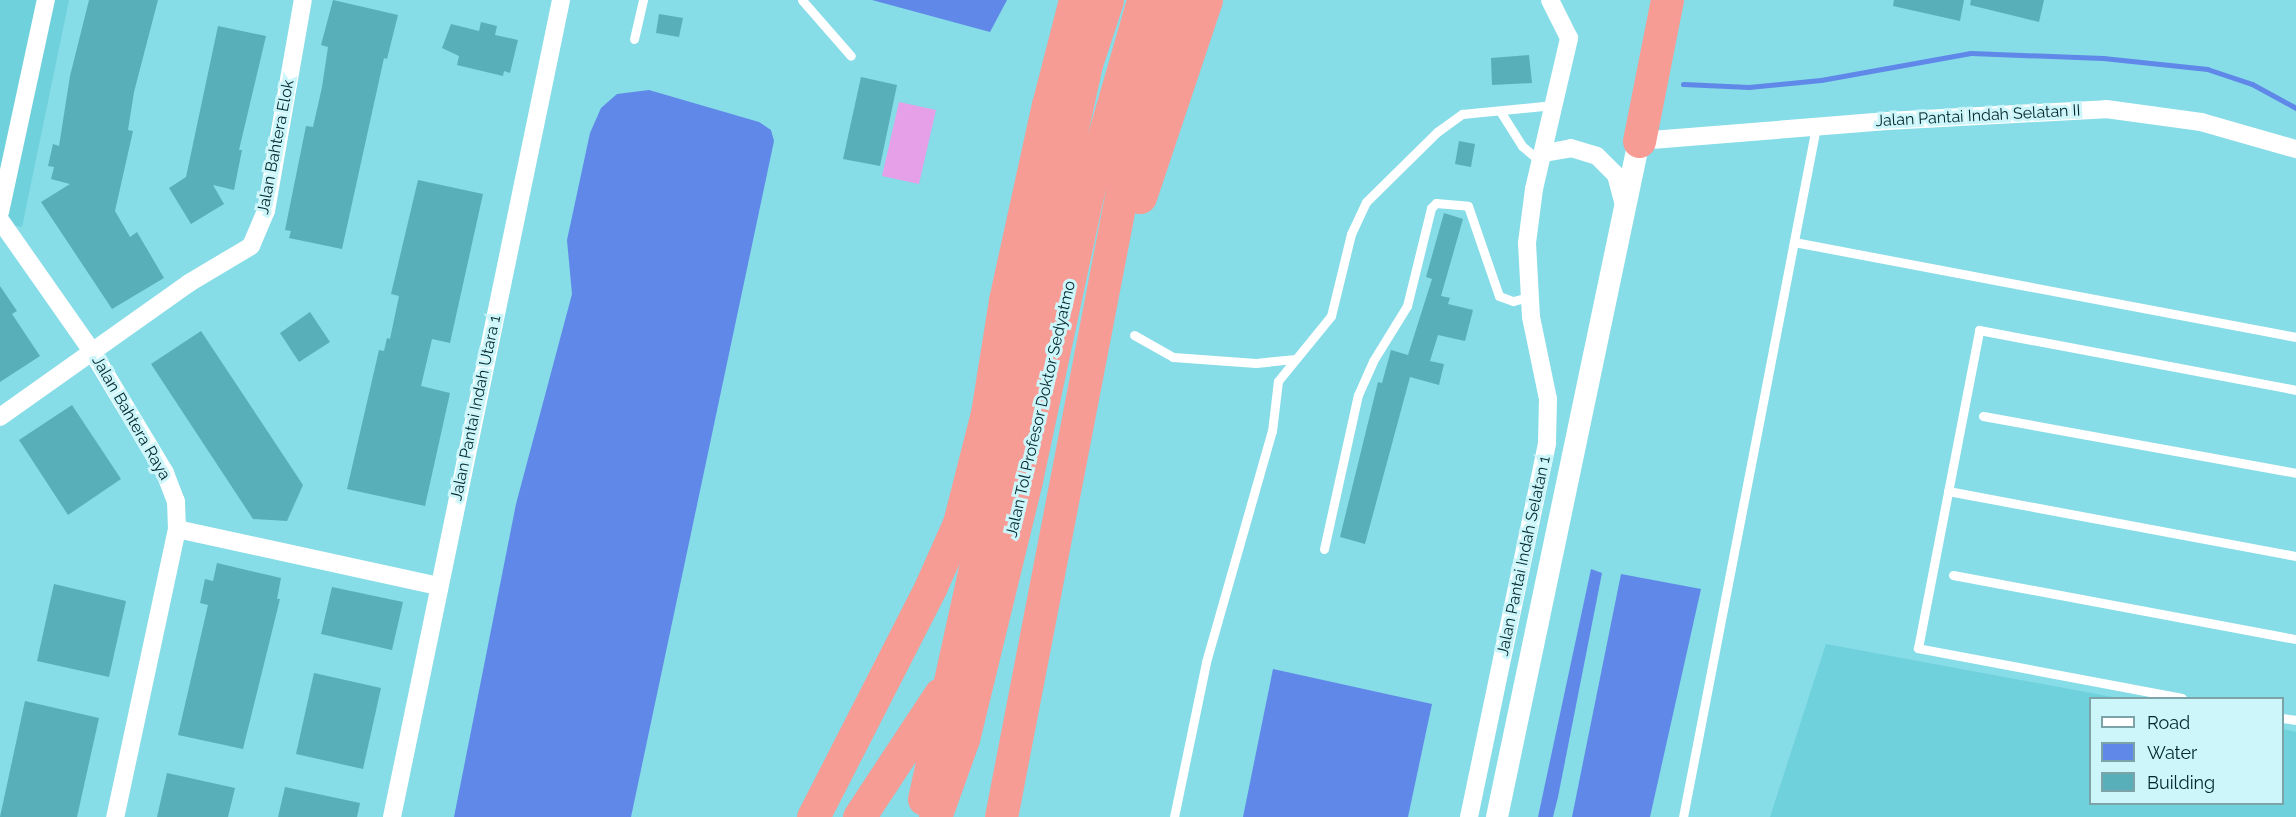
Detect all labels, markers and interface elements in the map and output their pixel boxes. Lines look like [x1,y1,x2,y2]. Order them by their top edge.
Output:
street label: Jalan Bahtera Elok [254,78,298,216]
street label: Jalan Pantai Indah Selatan II [1875,101,2081,131]
street label: Jalan Tol Profesor Doktor Sedyatmo [1002,278,1080,540]
street label: Jalan Pantai Indah Utara 1 [447,314,505,502]
street label: Jalan Bahtera Raya [88,352,174,484]
street label: Jalan Pantai Indah Selatan 1 [1493,454,1555,658]
legend [2089,697,2284,805]
text: Road [2147,712,2190,733]
text: Water [2147,742,2197,763]
text: Building [2147,772,2215,793]

